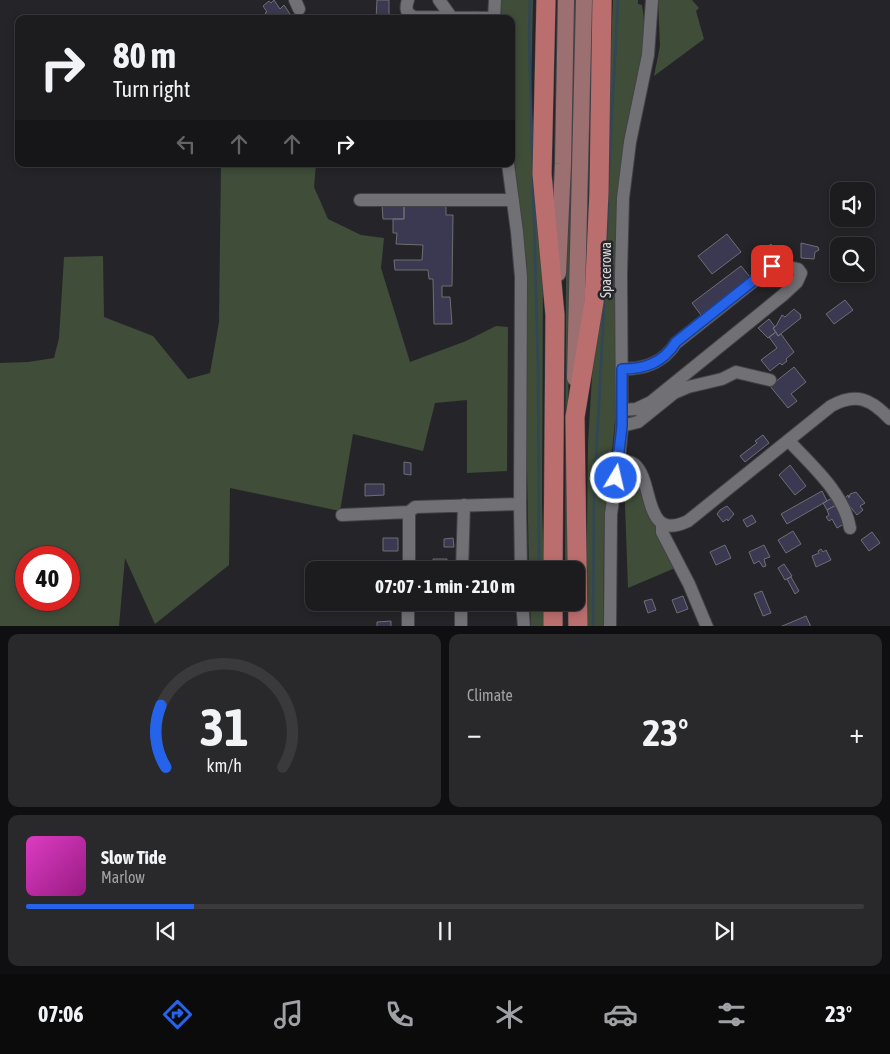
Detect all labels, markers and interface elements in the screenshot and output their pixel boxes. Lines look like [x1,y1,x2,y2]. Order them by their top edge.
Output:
icon: right [30,35,95,100]
text: 80 m [113,35,176,75]
text: Turn right [113,76,190,102]
icon: left [172,130,200,158]
icon: ahead [225,130,253,158]
icon: ahead [278,130,306,158]
icon: right [331,130,359,158]
map controls [830,182,875,282]
button: sound [830,182,875,227]
button: search [830,237,875,282]
street label: Spacerowa [598,242,614,298]
pin [751,245,793,287]
icon: arrive [758,252,786,280]
position arrow [589,451,641,503]
speed limit sign: 40 [15,546,80,611]
text: 07:07 · 1 min · 210 m [375,575,515,597]
text: Climate [467,686,513,704]
text: 31 [200,697,249,757]
text: 23° [642,711,689,754]
text: − [467,717,482,749]
text: + [849,717,864,749]
text: km/h [207,755,242,776]
text: Slow Tide [101,846,166,868]
text: Marlow [101,868,145,886]
icon: previous [152,917,180,945]
icon: pause [431,917,459,945]
icon: next [710,917,738,945]
icon: directions [160,997,195,1032]
icon: music [271,997,306,1032]
icon: phone [382,997,417,1032]
icon: climate [492,997,527,1032]
icon: car [603,997,638,1032]
icon: filters [714,997,749,1032]
text: 07:06 [38,1001,84,1027]
text: 23° [825,1001,852,1027]

